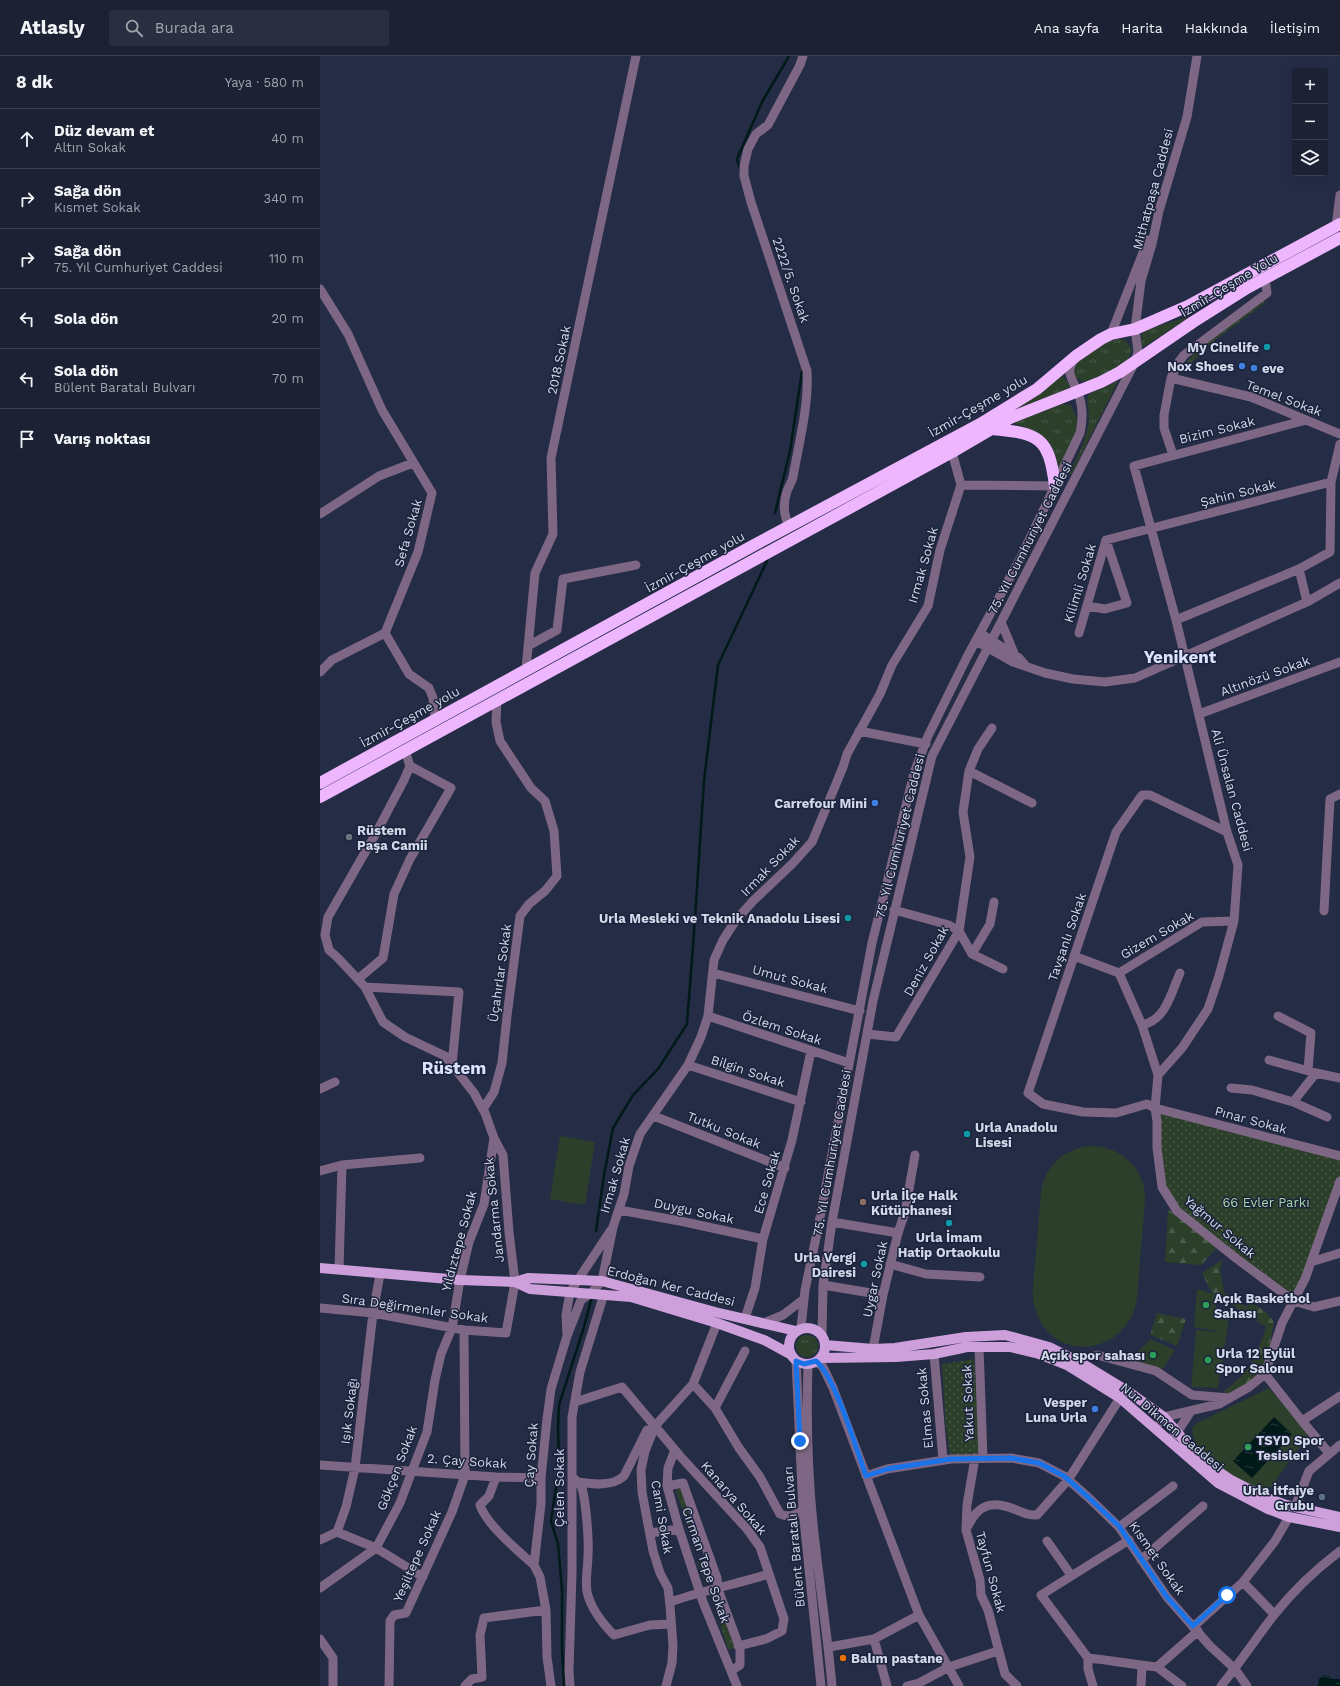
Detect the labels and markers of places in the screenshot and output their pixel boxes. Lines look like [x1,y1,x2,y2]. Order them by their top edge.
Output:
place label: My Cinelife [1187,340,1259,355]
marker: My Cinelife [1262,342,1272,352]
place label: Nox Shoes [1167,359,1234,374]
marker: Nox Shoes [1237,361,1247,371]
place label: eve [1262,361,1284,376]
marker: eve [1249,363,1259,373]
place label: Carrefour Mini [774,796,867,811]
marker: Carrefour Mini [870,798,880,808]
place label: Rüstem Paşa Camii [357,823,428,853]
marker: Rüstem Paşa Camii [344,832,354,842]
place label: Urla Mesleki ve Teknik Anadolu Lisesi [599,911,840,926]
marker: Urla Mesleki ve Teknik Anadolu Lisesi [843,913,853,923]
place label: Urla Anadolu Lisesi [975,1120,1058,1150]
marker: Urla Anadolu Lisesi [962,1129,972,1139]
place label: Urla İlçe Halk Kütüphanesi [871,1187,959,1218]
marker: Urla İlçe Halk Kütüphanesi [858,1197,868,1207]
marker: Urla İmam Hatip Ortaokulu [944,1218,954,1228]
place label: Urla İmam Hatip Ortaokulu [898,1229,1000,1260]
place label: Urla Vergi Dairesi [794,1250,856,1280]
marker: Urla Vergi Dairesi [859,1259,869,1269]
place label: Açık Basketbol Sahası [1214,1291,1311,1321]
marker: Açık Basketbol Sahası [1201,1300,1211,1310]
place label: Urla 12 Eylül Spor Salonu [1216,1346,1296,1376]
place label: Açık spor sahası [1041,1348,1145,1363]
marker: Açık spor sahası [1148,1350,1158,1360]
marker: Urla 12 Eylül Spor Salonu [1203,1355,1213,1365]
place label: Vesper Luna Urla [1025,1395,1087,1425]
marker: Vesper Luna Urla [1090,1404,1100,1414]
place label: TSYD Spor Tesisleri [1256,1433,1324,1463]
marker: TSYD Spor Tesisleri [1243,1442,1253,1452]
place label: Urla İtfaiye Grubu [1243,1482,1314,1513]
marker: Urla İtfaiye Grubu [1317,1492,1327,1502]
place label: Balım pastane [851,1651,943,1666]
marker: Balım pastane [838,1653,848,1663]

